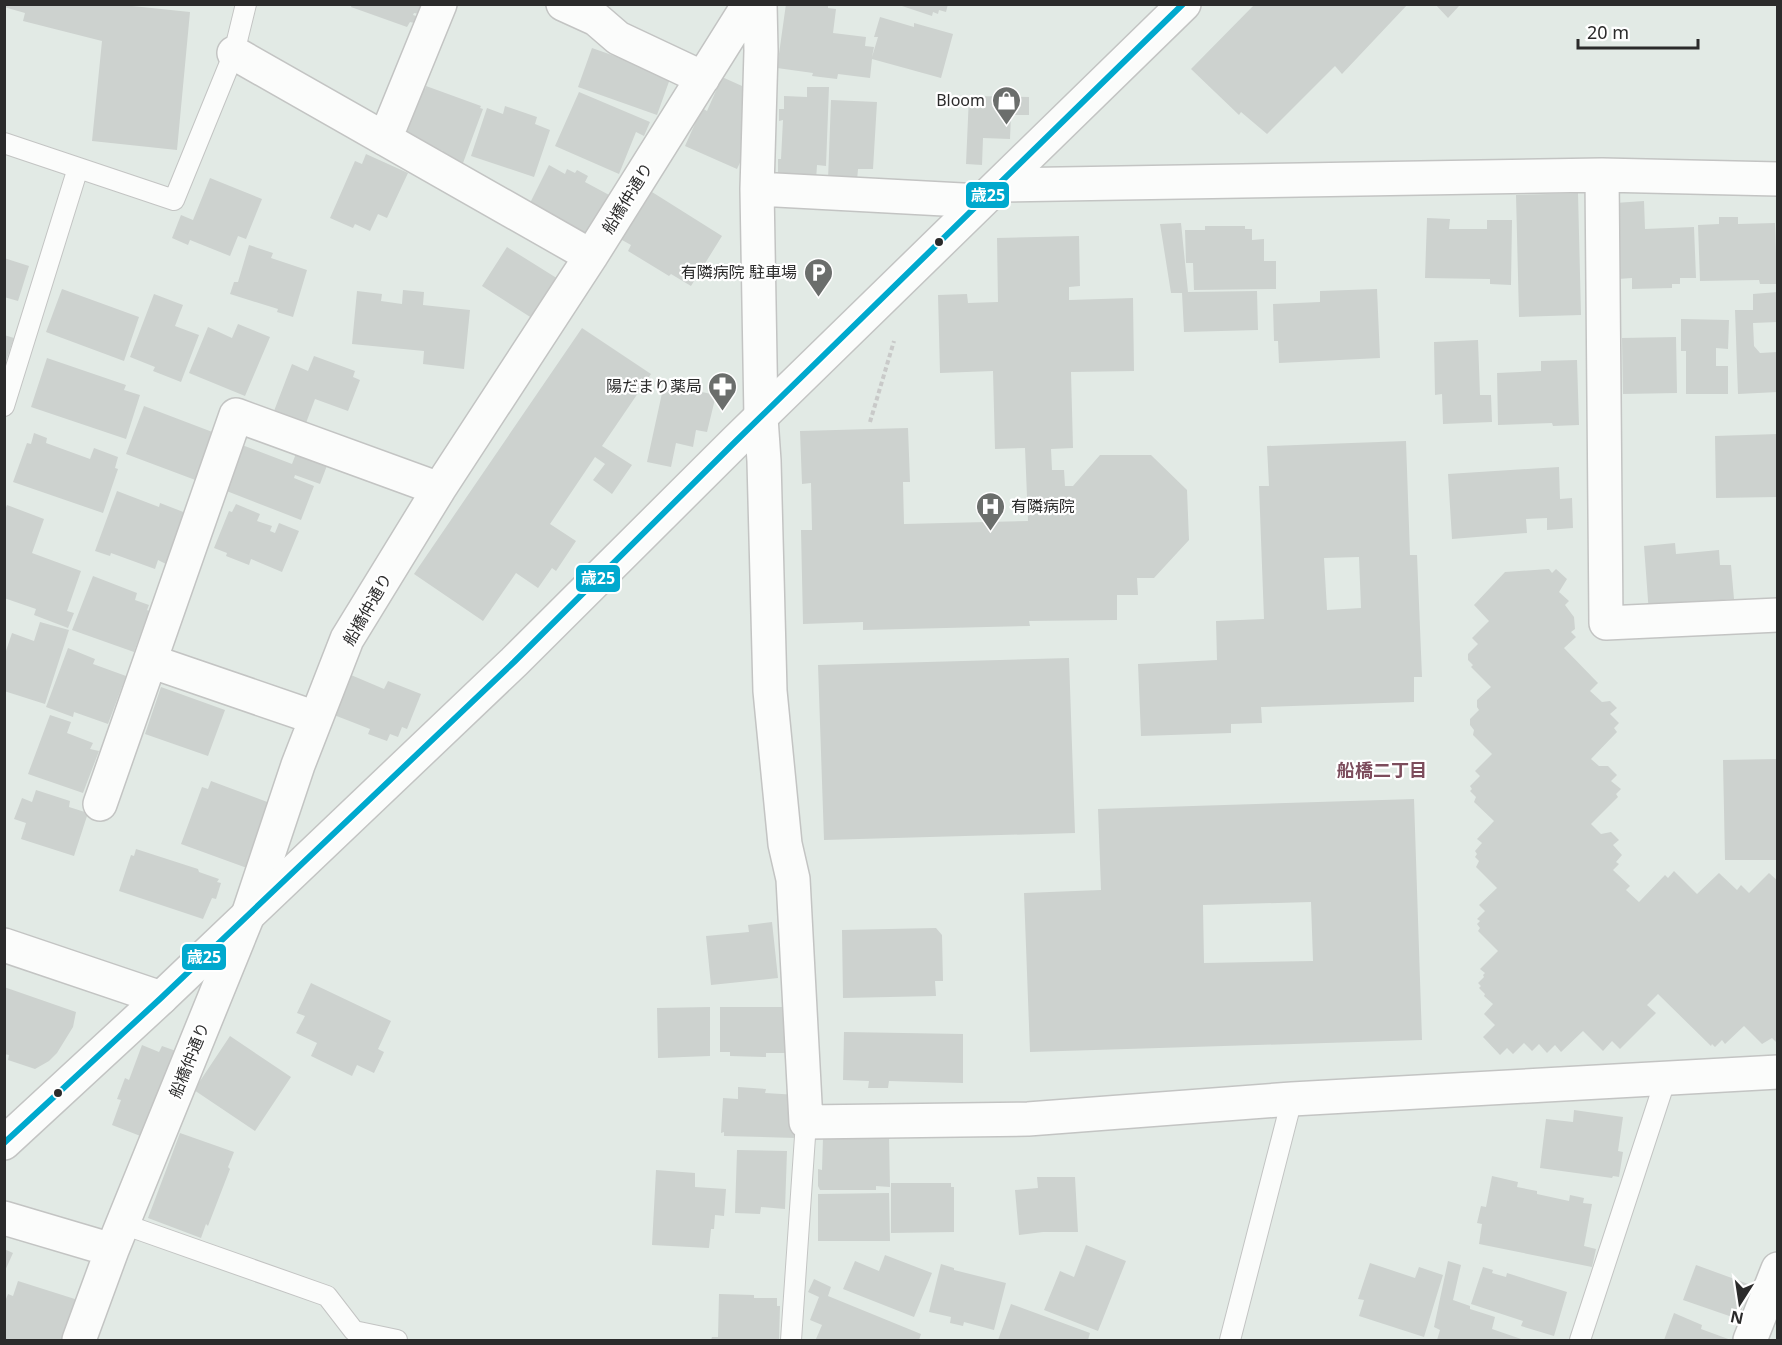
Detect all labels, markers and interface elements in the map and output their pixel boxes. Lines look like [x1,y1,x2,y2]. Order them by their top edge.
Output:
scale bar [1578,12,1698,50]
text: 20 m [1587,20,1629,44]
shop icon: Bloom [990,84,1022,126]
place label: Bloom [936,89,985,111]
street label: 船橋仲通り [596,158,658,238]
line badge: 歳25 [965,181,1010,209]
text: 歳25 [971,184,1005,206]
unlabelled marker [933,236,945,248]
parking icon: 有隣病院 駐車場 [802,256,834,298]
place label: 有隣病院 駐車場 [681,261,797,283]
pharmacy icon: 陽だまり薬局 [707,370,739,412]
place label: 陽だまり薬局 [606,375,702,397]
hospital icon: 有隣病院 [974,490,1006,532]
place label: 有隣病院 [1011,495,1075,517]
line badge: 歳25 [575,564,621,593]
text: 歳25 [581,567,615,589]
street label: 船橋仲通り [337,569,397,649]
district label: 船橋二丁目 [1337,758,1427,782]
line badge: 歳25 [181,943,227,971]
text: 歳25 [187,946,221,968]
street label: 船橋仲通り [164,1019,214,1101]
unlabelled marker [52,1087,64,1099]
north arrow [1710,1273,1770,1333]
text: N [1728,1306,1746,1330]

